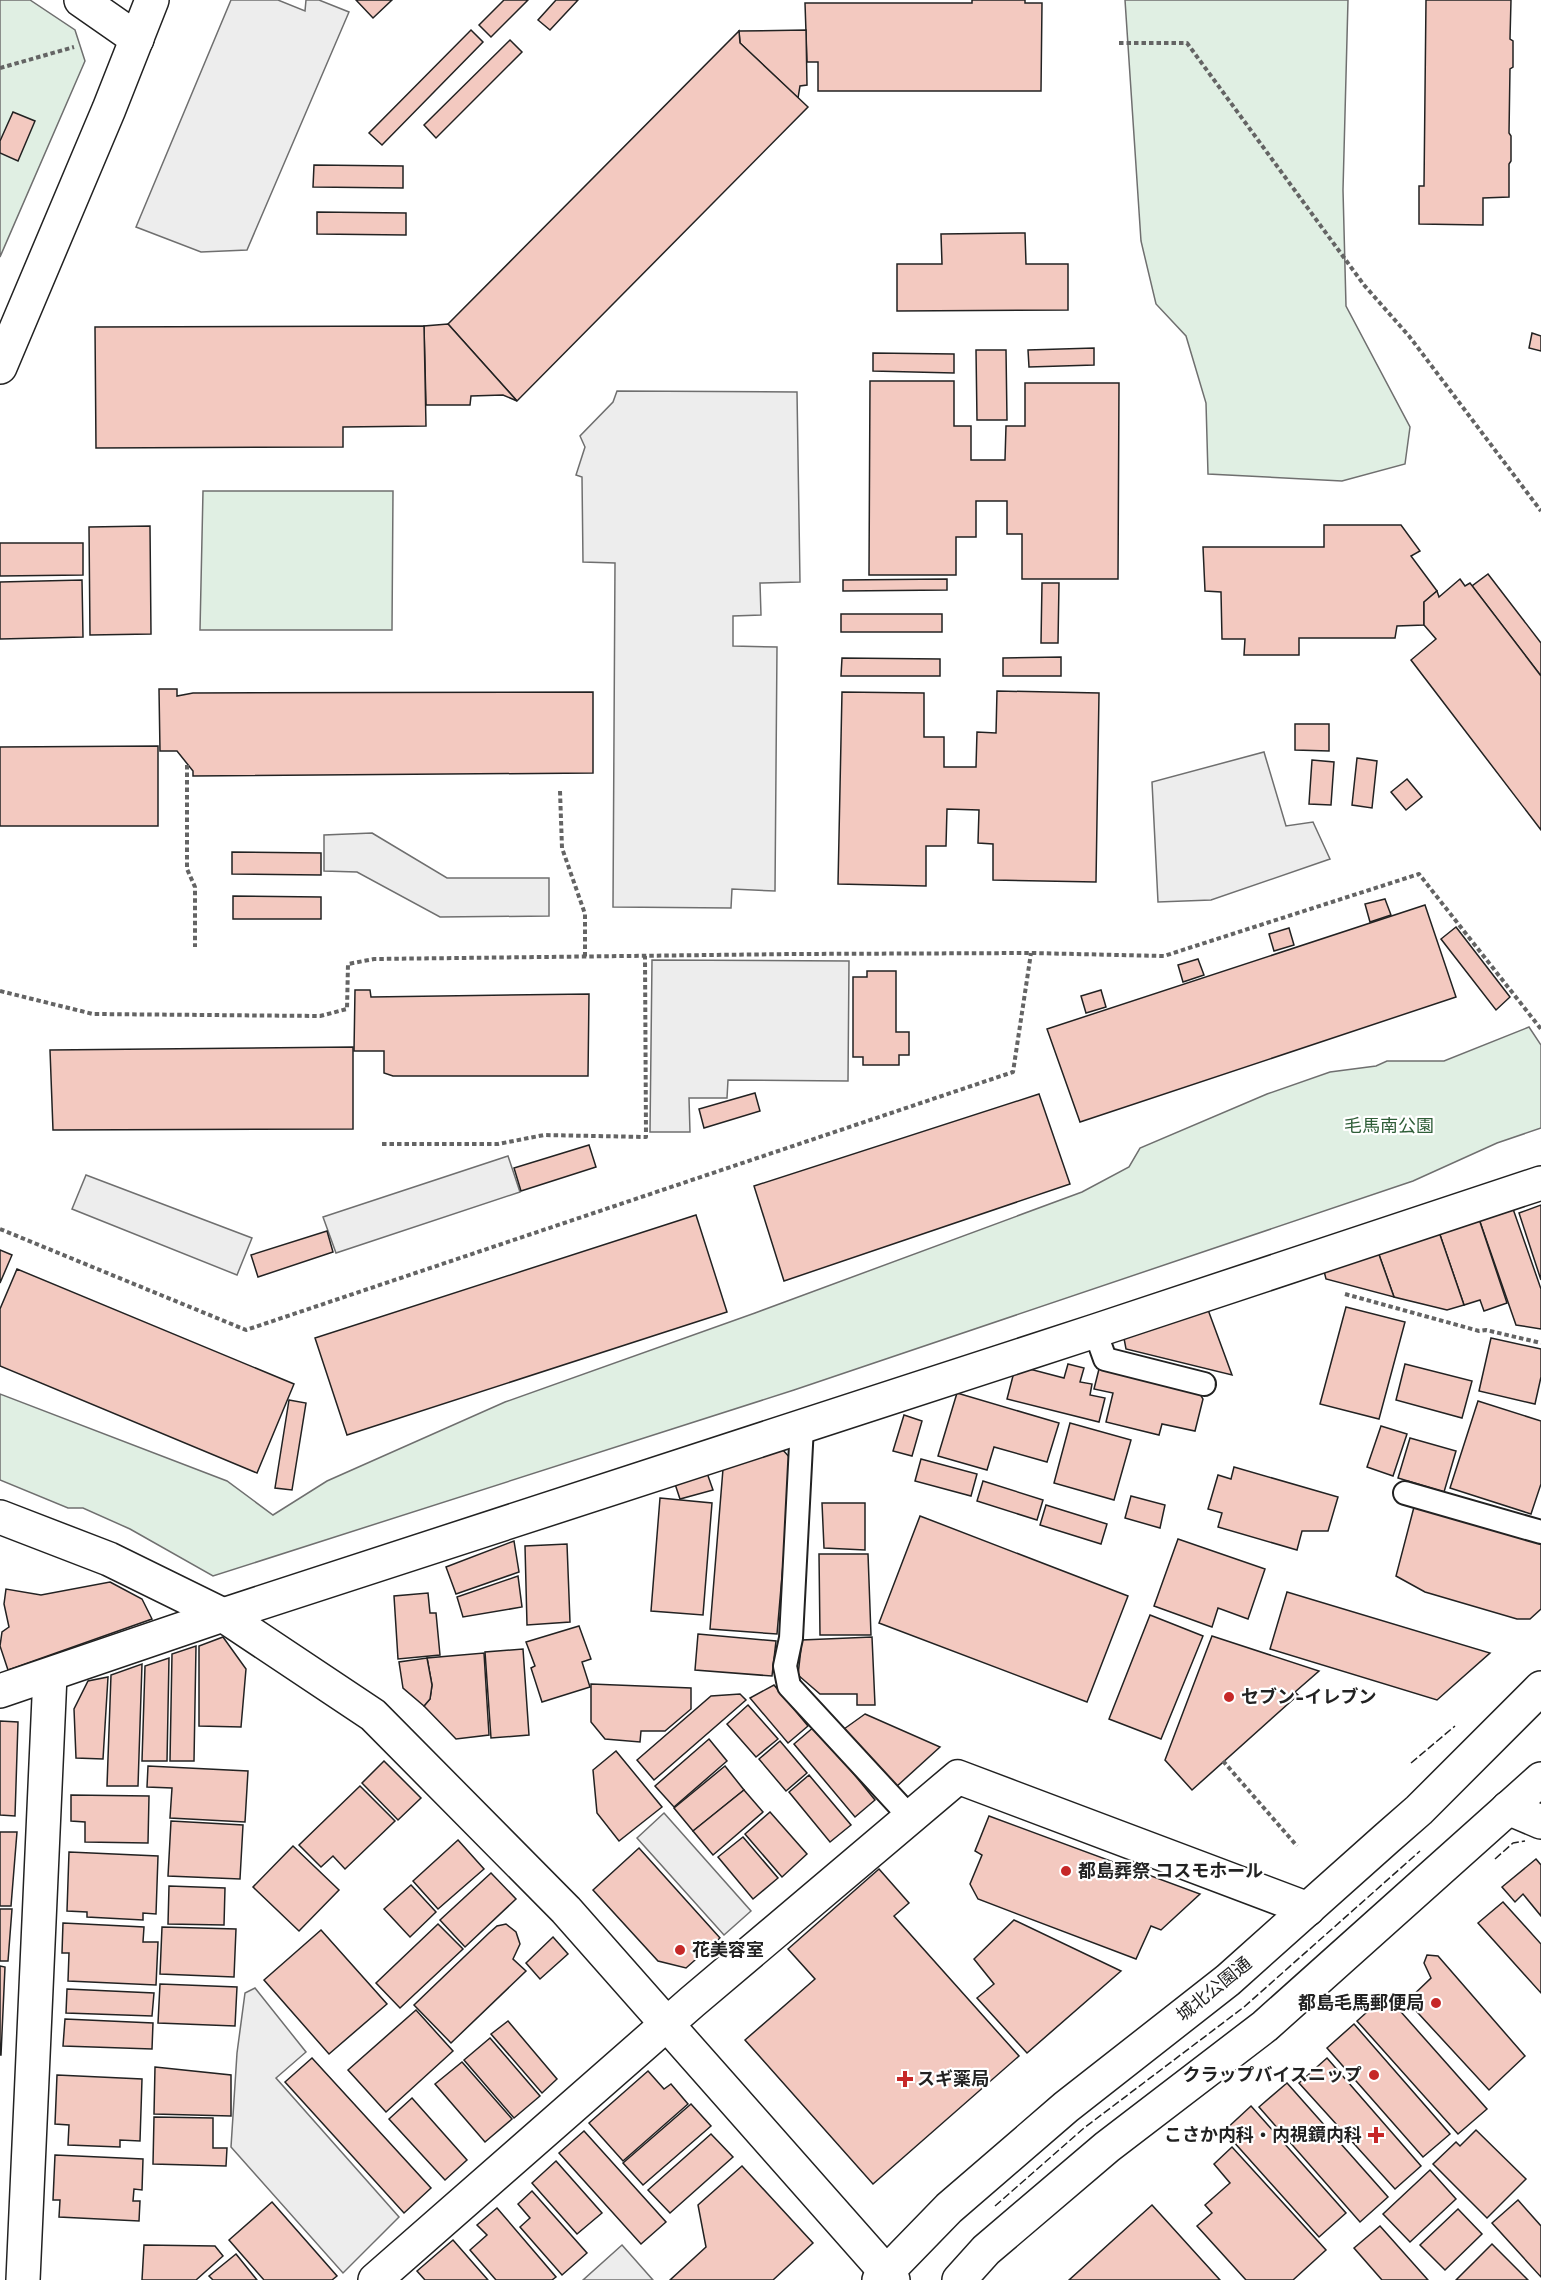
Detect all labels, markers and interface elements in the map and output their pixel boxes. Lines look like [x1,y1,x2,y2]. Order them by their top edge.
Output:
park label: 毛馬南公園 [1344,1115,1434,1136]
place label: セブン-イレブン [1241,1686,1377,1707]
marker: セブン-イレブン [1222,1690,1236,1704]
place label: 都島葬祭 コスモホール [1078,1860,1263,1881]
marker: 都島葬祭 コスモホール [1059,1864,1073,1878]
place label: 花美容室 [692,1939,764,1960]
marker: 花美容室 [673,1943,687,1957]
street label: 城北公園通 [1172,1952,1255,2025]
place label: 都島毛馬郵便局 [1298,1992,1424,2013]
marker: 都島毛馬郵便局 [1429,1996,1443,2010]
place label: クラップバイスニップ [1183,2064,1362,2085]
place label: スギ薬局 [917,2068,989,2089]
marker: クラップバイスニップ [1367,2068,1381,2082]
marker: スギ薬局 [898,2072,912,2086]
place label: こさか内科・内視鏡内科 [1164,2124,1362,2145]
marker: こさか内科・内視鏡内科 [1367,2126,1385,2144]

